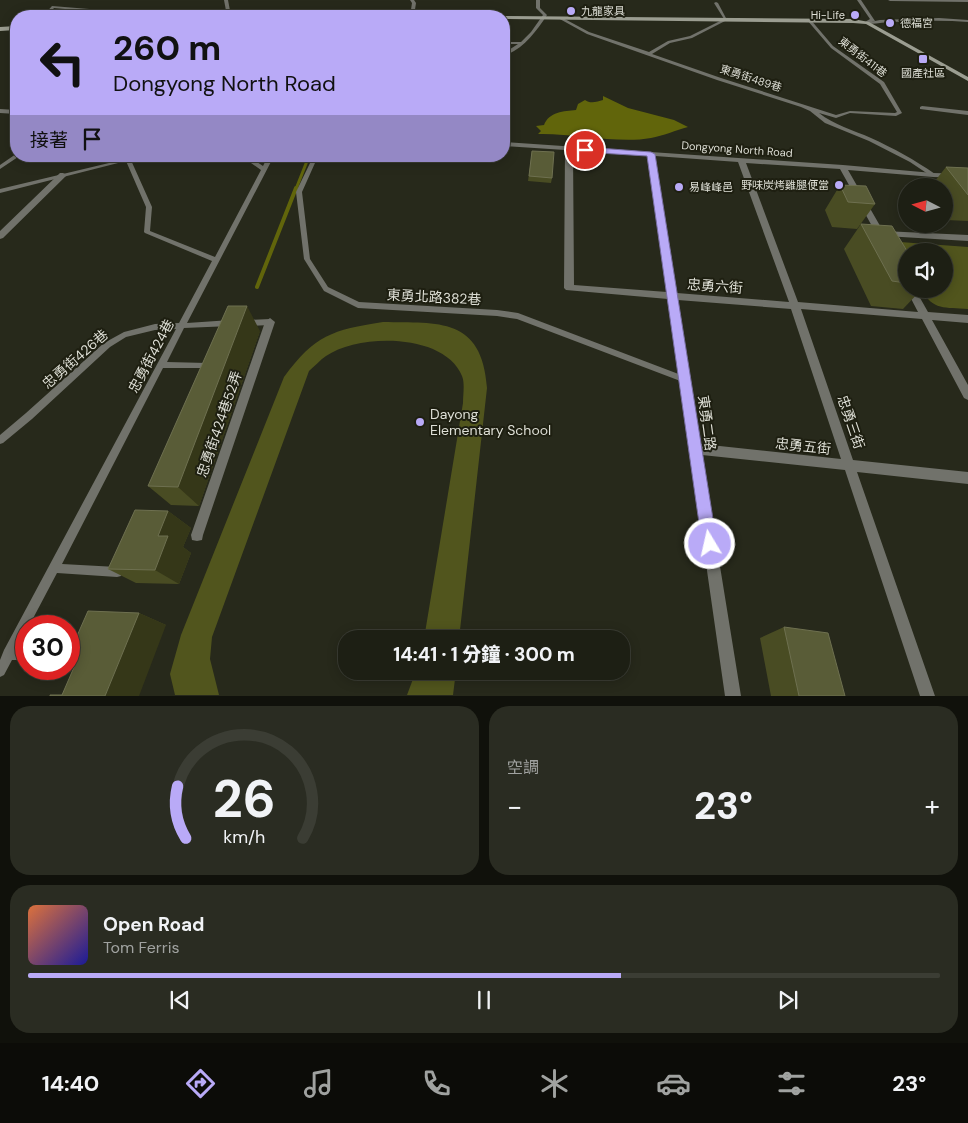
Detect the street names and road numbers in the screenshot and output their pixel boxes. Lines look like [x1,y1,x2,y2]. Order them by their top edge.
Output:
street label: 東勇街411巷 [836,34,890,80]
street label: 東勇街489巷 [718,61,784,95]
street label: Dongyong North Road [681,138,793,160]
street label: 忠勇六街 [686,275,744,297]
street label: 東勇北路382巷 [386,286,482,308]
street label: 忠勇街424巷 [124,316,178,396]
street label: 忠勇街426巷 [38,326,112,392]
street label: 忠勇街424巷52弄 [192,368,246,480]
street label: 忠勇三街 [833,393,869,451]
street label: 東勇二路 [694,394,720,452]
street label: 忠勇五街 [774,434,832,458]

